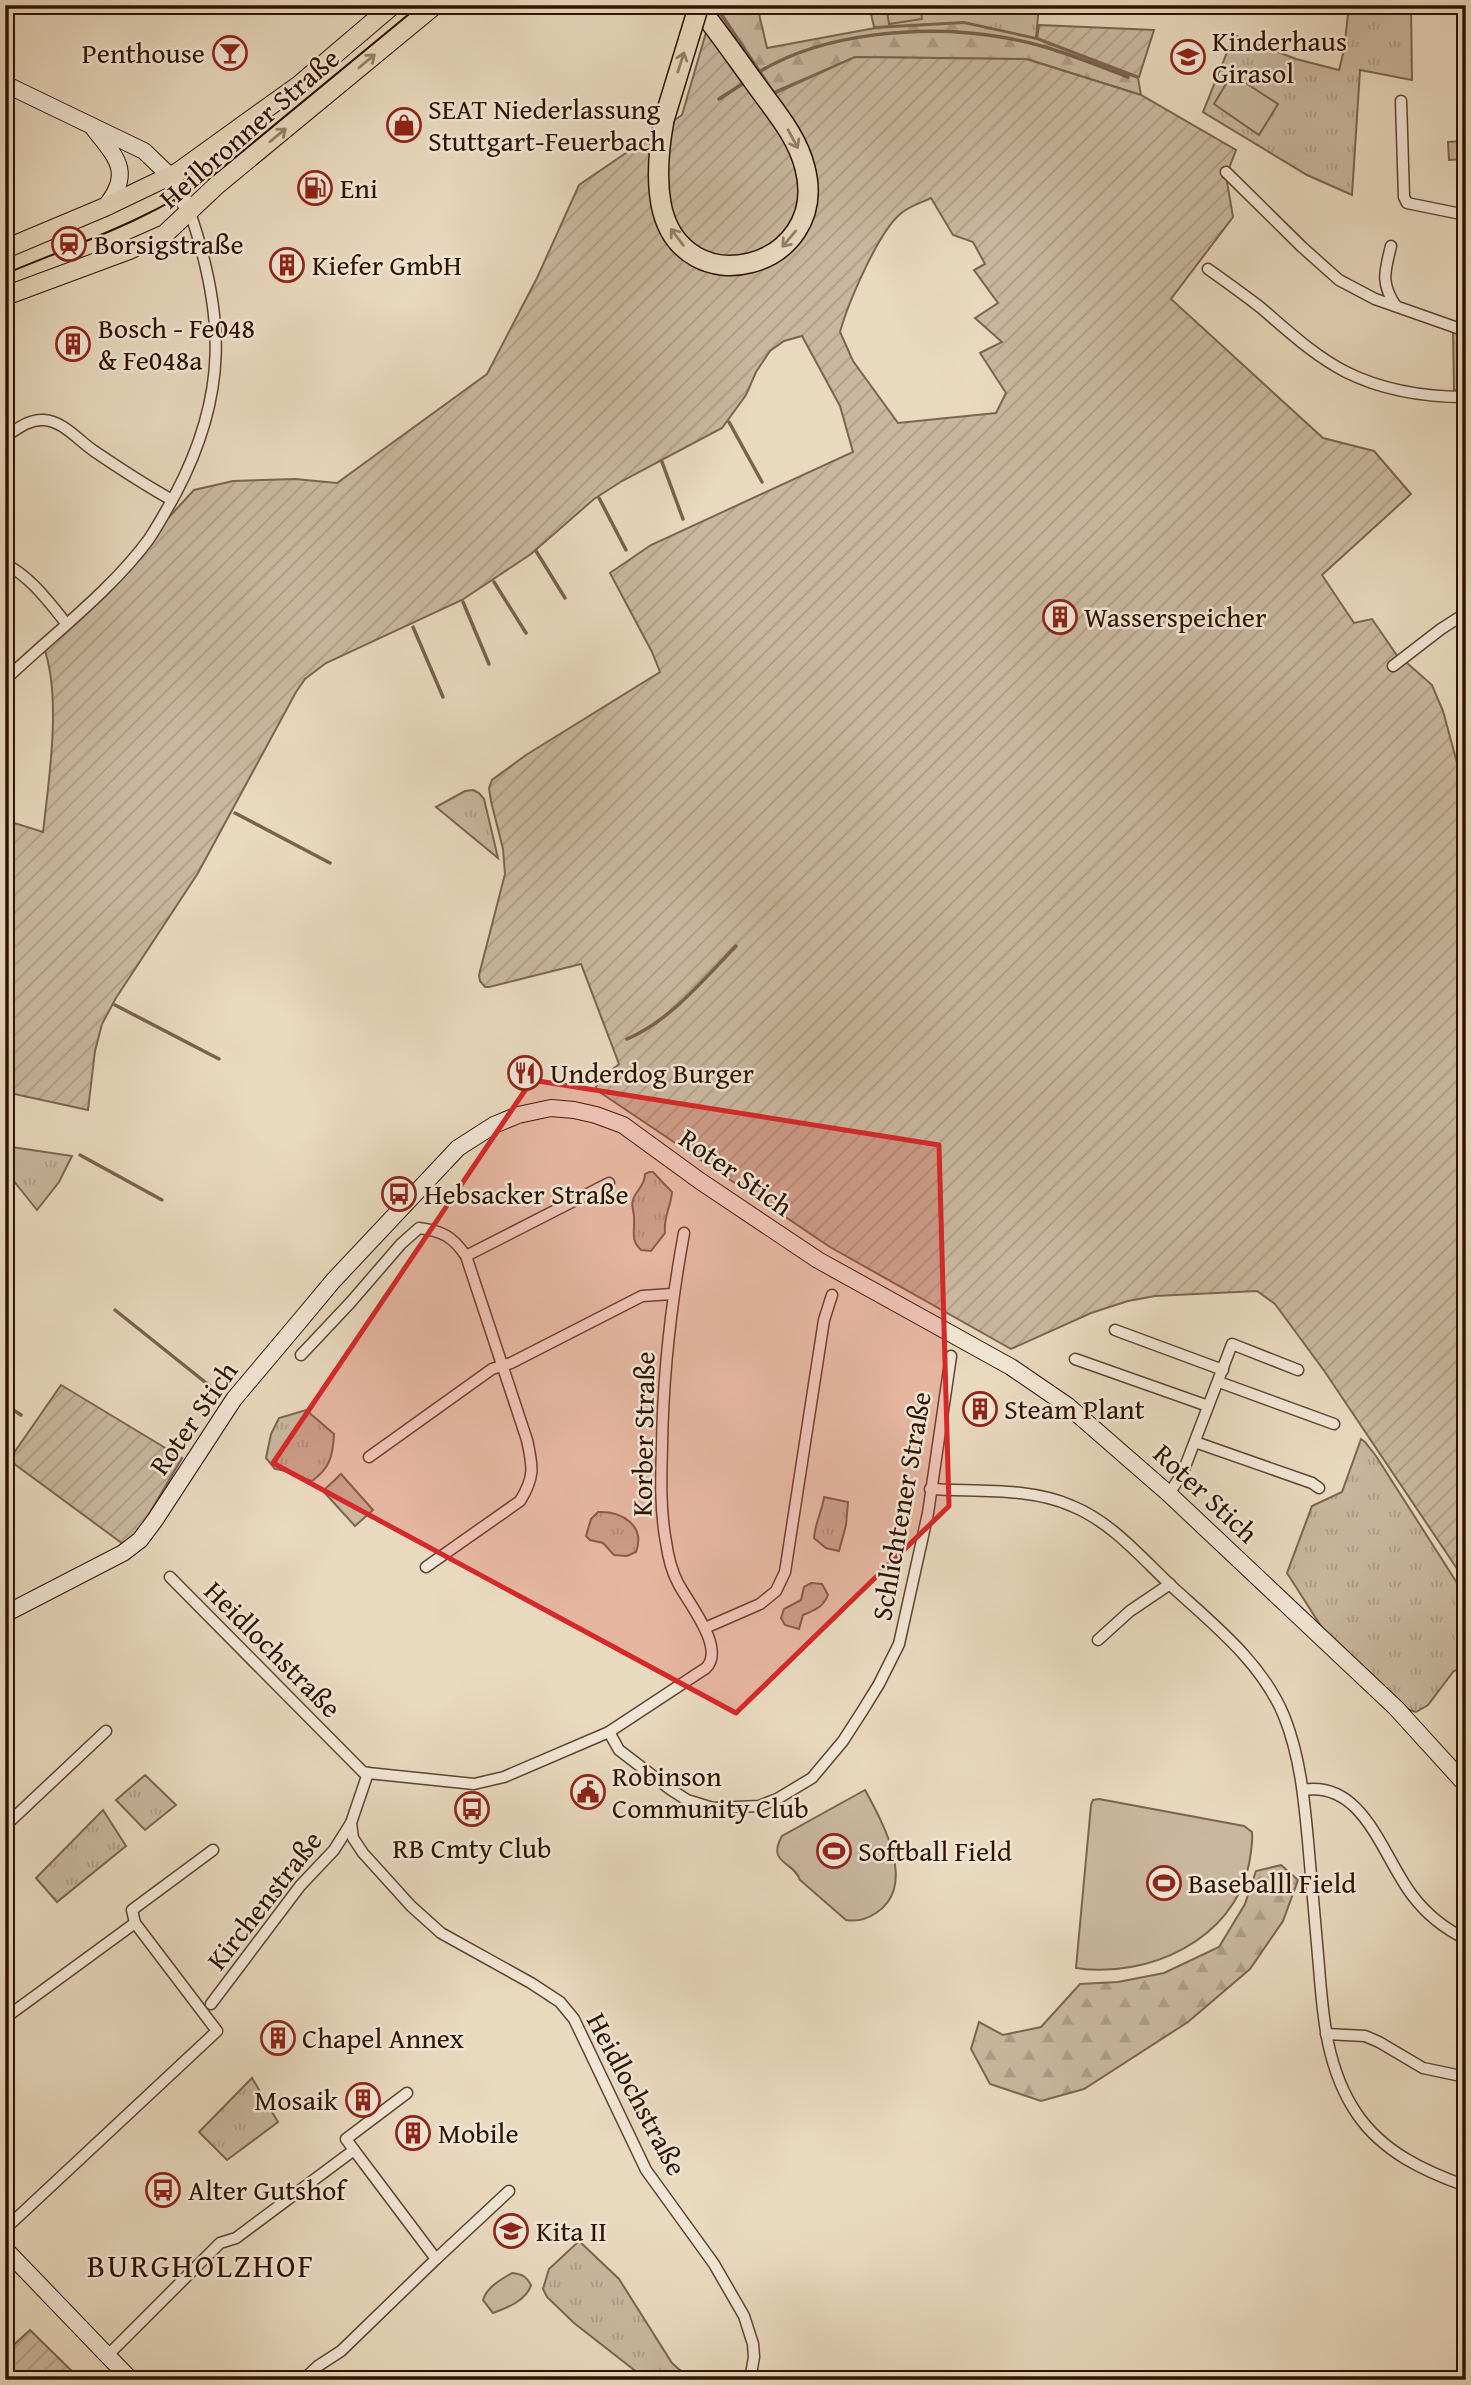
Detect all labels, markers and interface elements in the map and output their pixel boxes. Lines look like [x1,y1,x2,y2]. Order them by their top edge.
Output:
place label: Kinderhaus Girasol [1212,20,1347,93]
place label: Penthouse [82,32,205,73]
bar icon: Penthouse [211,34,249,72]
street label: Heilbronner Straße [149,38,348,218]
school or university icon: Kinderhaus Girasol [1169,38,1207,76]
one-way arrow [675,51,688,73]
one-way arrow [358,53,376,69]
place label: SEAT Niederlassung Stuttgart-Feuerbach [428,88,666,161]
shop icon: SEAT Niederlassung Stuttgart-Feuerbach [385,106,423,144]
one-way arrow [269,128,287,144]
one-way arrow [787,128,800,149]
place label: Eni [340,167,378,208]
fuel station icon: Eni [296,169,334,207]
place label: Borsigstraße [94,223,244,264]
station icon: Borsigstraße [50,225,88,263]
one-way arrow [669,228,684,247]
one-way arrow [781,229,797,247]
place label: Kiefer GmbH [312,244,462,285]
building icon: Kiefer GmbH [268,246,306,284]
place label: Bosch - Fe048 & Fe048a [98,307,255,380]
building icon: Bosch - Fe048 & Fe048a [54,325,92,363]
place label: Wasserspeicher [1084,596,1267,637]
building icon: Wasserspeicher [1041,598,1079,636]
place label: Underdog Burger [550,1052,754,1093]
restaurant icon: Underdog Burger [506,1054,544,1092]
street label: Roter Stich [671,1117,802,1226]
place label: Hebsacker Straße [424,1173,629,1214]
bus stop icon: Hebsacker Straße [380,1175,418,1213]
street label: Korber Straße [621,1351,664,1517]
street label: Roter Stich [138,1352,247,1483]
street label: Schlichtener Straße [860,1388,941,1624]
place label: Steam Plant [1004,1388,1145,1429]
building icon: Steam Plant [961,1390,999,1428]
street label: Roter Stich [1145,1433,1268,1552]
street label: Heidlochstraße [195,1571,351,1727]
place label: Robinson Community Club [612,1755,809,1828]
public building icon: Robinson Community Club [569,1773,607,1811]
bus stop icon: RB Cmty Club [453,1790,491,1828]
street label: Kirchenstraße [196,1821,331,1978]
place label: RB Cmty Club [393,1827,551,1868]
place label: Softball Field [858,1830,1012,1871]
sports icon: Softball Field [815,1832,853,1870]
place label: Baseballl Field [1188,1862,1356,1903]
sports icon: Baseballl Field [1145,1864,1183,1902]
street label: Heidlochstraße [577,2005,698,2183]
place label: Chapel Annex [302,2017,465,2058]
building icon: Chapel Annex [259,2019,297,2057]
place label: Mosaik [254,2079,339,2120]
building icon: Mosaik [344,2081,382,2119]
place label: Mobile [438,2112,519,2153]
building icon: Mobile [394,2114,432,2152]
place label: Alter Gutshof [188,2169,348,2210]
bus stop icon: Alter Gutshof [144,2171,182,2209]
place label: Kita II [536,2210,607,2251]
school or university icon: Kita II [492,2212,530,2250]
district label: BURGHOLZHOF [87,2242,315,2289]

